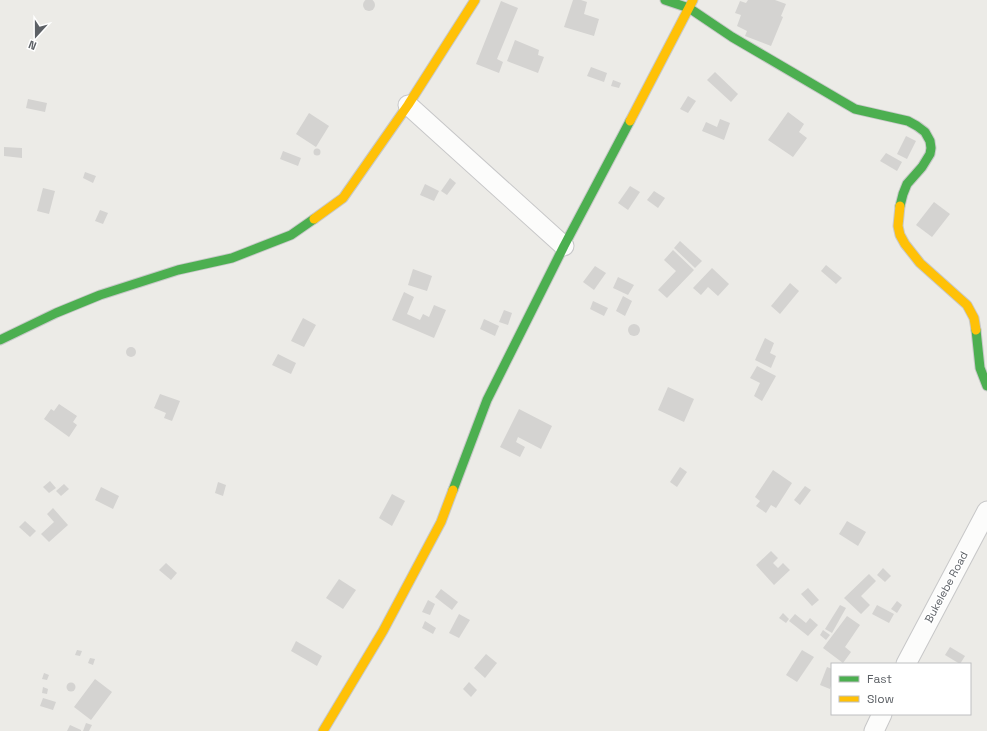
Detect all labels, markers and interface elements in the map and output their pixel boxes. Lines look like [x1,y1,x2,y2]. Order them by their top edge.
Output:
north arrow [16,16,56,56]
text: N [26,37,38,53]
street label: Bukelebe Road [921,549,971,625]
legend [831,663,971,715]
text: Fast [867,671,892,687]
text: Slow [867,691,894,707]

